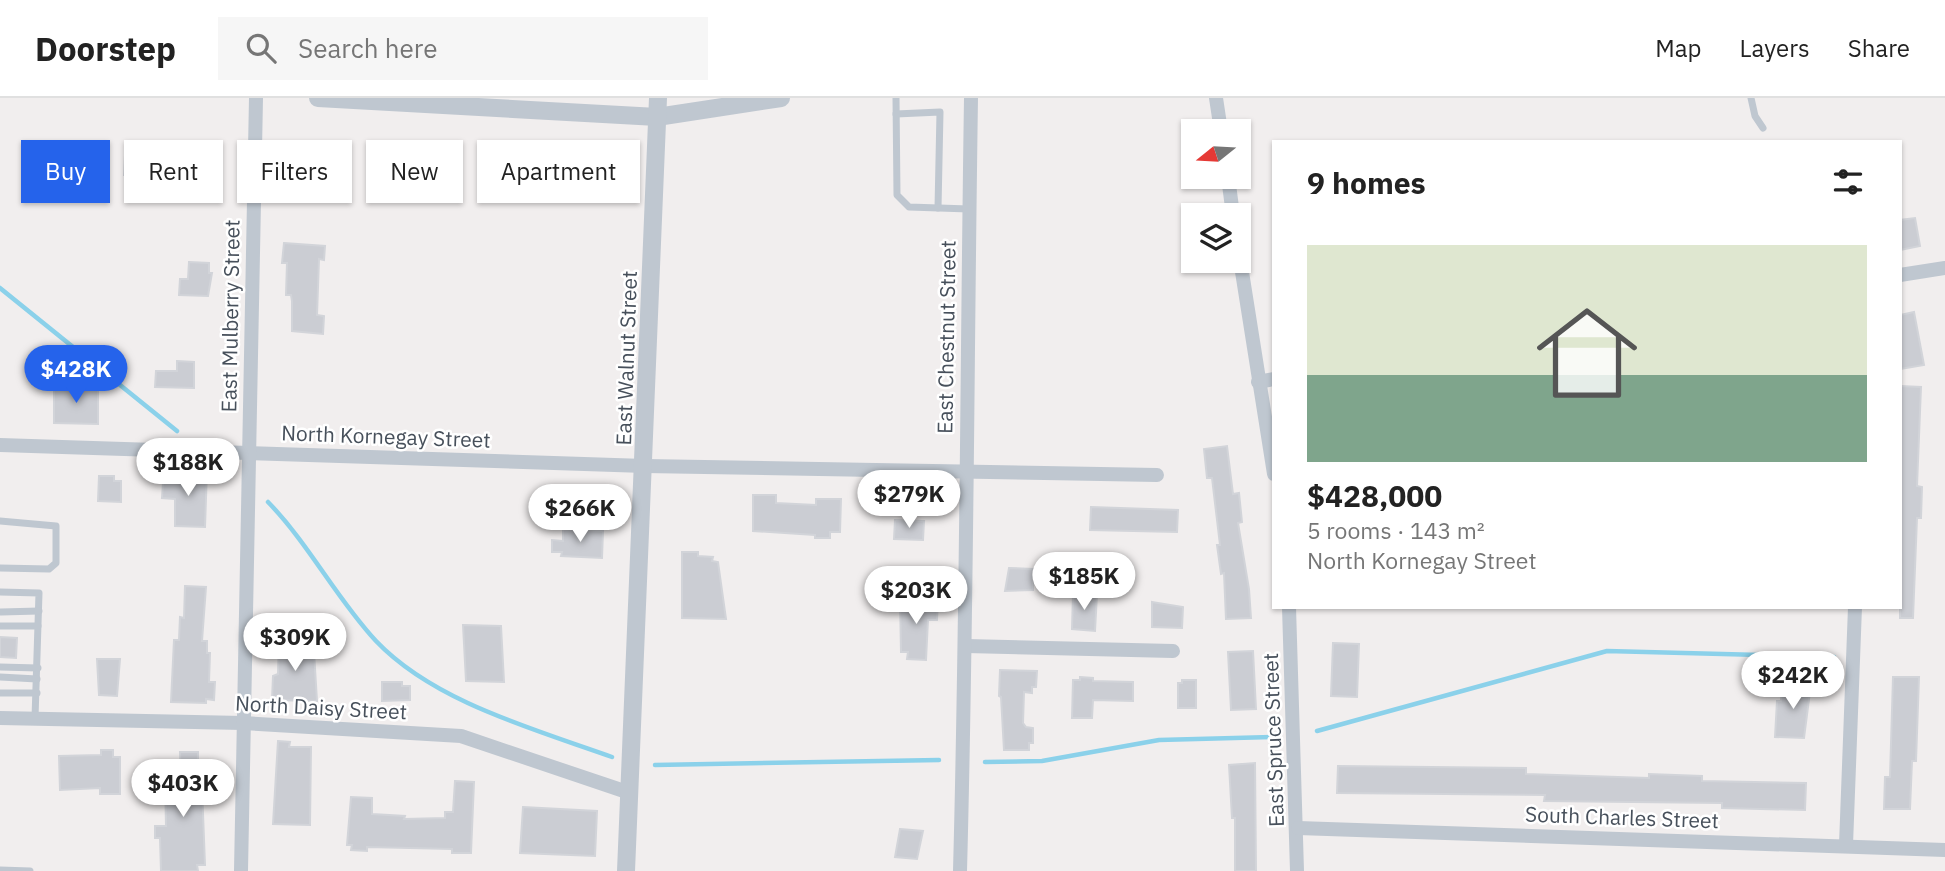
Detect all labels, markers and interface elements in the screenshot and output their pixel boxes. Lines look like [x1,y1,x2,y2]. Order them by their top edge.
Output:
search box [218,17,708,80]
text: Doorstep [35,27,176,70]
icon: search [242,29,280,67]
text: Search here [298,31,437,65]
text: Map [1655,32,1702,64]
text: Layers [1740,32,1810,64]
text: Share [1848,32,1910,64]
north arrow [1181,119,1251,189]
map controls [1181,119,1251,273]
chip: Buy [21,140,110,203]
chip: Rent [124,140,223,203]
chip: Filters [237,140,352,203]
chip: New [366,140,463,203]
chip: Apartment [477,140,640,203]
text: 9 homes [1307,163,1426,202]
icon: filters [1829,163,1867,201]
button: layers [1181,203,1251,273]
street label: East Mulberry Street [214,219,246,413]
street label: East Chestnut Street [930,240,962,434]
street label: East Walnut Street [609,270,643,446]
icon: home [1524,290,1650,416]
pin: $428K [27,345,125,405]
text: $428K [40,353,112,383]
street label: North Kornegay Street [281,418,491,454]
pin: $188K [139,438,237,498]
text: $188K [152,446,224,476]
pin: $279K [860,470,958,530]
text: $428,000 [1307,476,1442,515]
text: $279K [873,478,945,508]
pin: $266K [531,484,629,544]
text: $266K [544,492,616,522]
text: 5 rooms · 143 m² [1307,515,1485,545]
text: North Kornegay Street [1307,545,1537,575]
pin: $185K [1035,552,1133,612]
text: $185K [1048,560,1120,590]
pin: $203K [867,566,965,626]
text: $203K [880,574,952,604]
pin: $309K [246,614,344,673]
text: $309K [259,621,331,651]
street label: East Spruce Street [1256,652,1290,828]
pin: $242K [1744,652,1842,711]
text: $242K [1757,659,1829,689]
street label: North Daisy Street [234,689,408,725]
pin: $403K [134,760,232,819]
text: $403K [147,767,219,797]
street label: South Charles Street [1525,800,1719,834]

